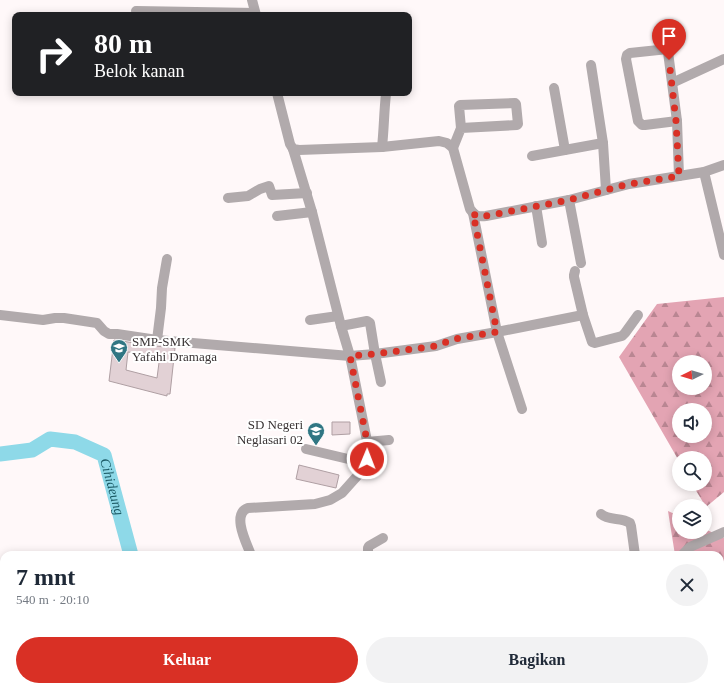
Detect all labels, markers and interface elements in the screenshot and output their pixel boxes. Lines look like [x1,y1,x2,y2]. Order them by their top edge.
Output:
pin [652,19,686,60]
icon: arrive [658,25,680,47]
icon: right [28,28,80,80]
text: 80 m [94,28,152,59]
text: Belok kanan [94,61,184,81]
place label: SMP-SMK Yafahi Dramaga [132,334,217,364]
school or university icon: SMP-SMK Yafahi Dramaga [109,338,129,363]
north arrow [672,355,712,395]
map controls [672,355,712,539]
button: sound [672,403,712,443]
place label: SD Negeri Neglasari 02 [237,417,303,447]
school or university icon: SD Negeri Neglasari 02 [306,421,326,446]
position arrow [346,438,388,480]
button: search [672,451,712,491]
water label: Cihideung [98,456,127,517]
button: layers [672,499,712,539]
text: 7 mnt [16,564,75,590]
button: close [666,564,708,606]
text: 540 m · 20:10 [16,592,89,607]
button: Keluar [16,637,358,683]
button: Bagikan [366,637,708,683]

